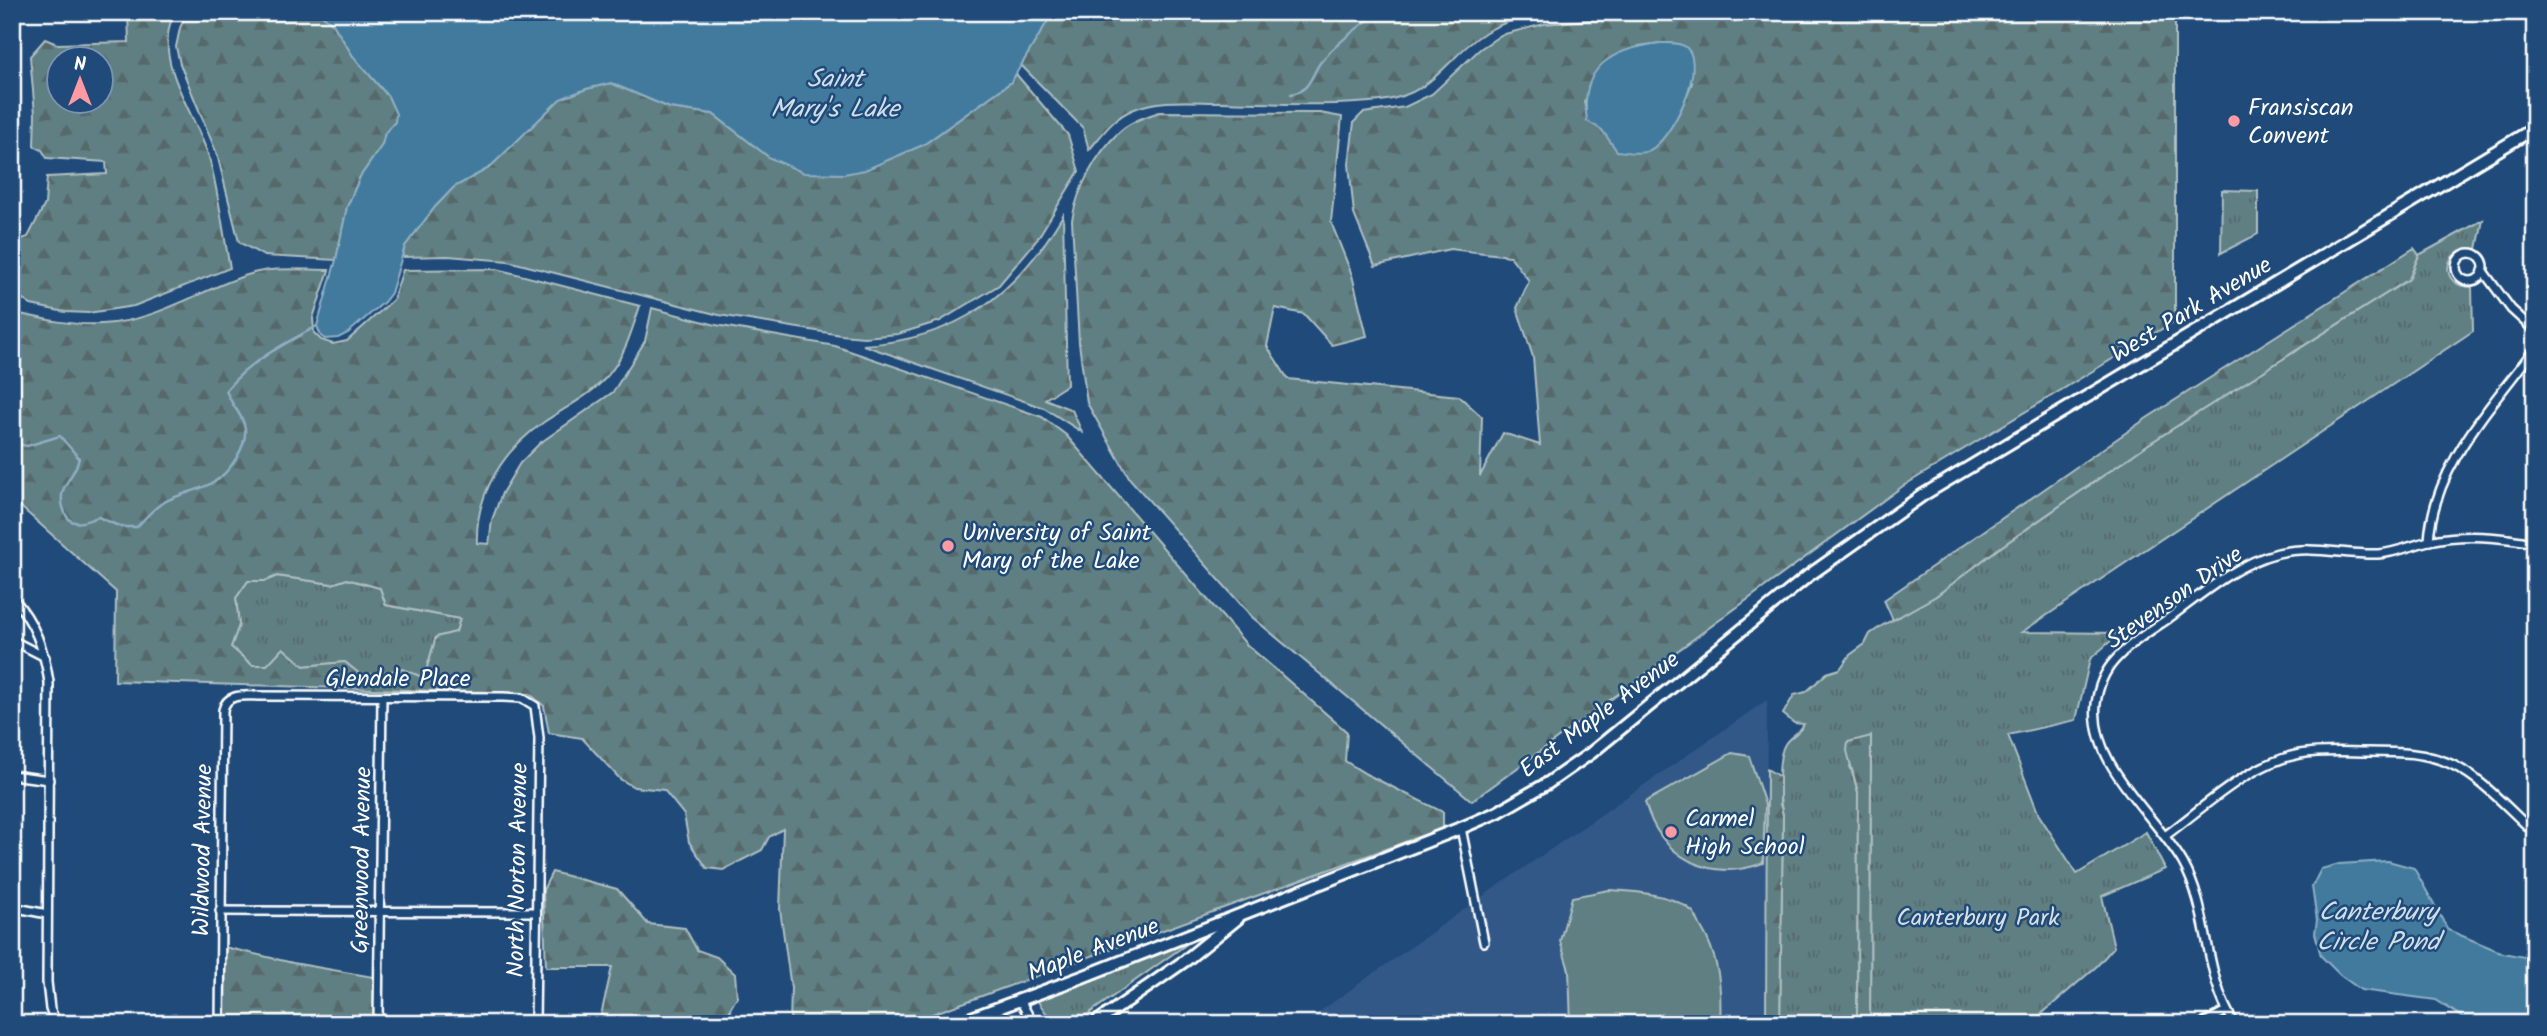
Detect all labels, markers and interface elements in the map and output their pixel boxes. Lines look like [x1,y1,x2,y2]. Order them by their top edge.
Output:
north arrow [46,46,116,116]
text: N [74,50,86,80]
water label: Saint Mary's Lake [770,59,902,131]
place label: Fransiscan Convent [2248,89,2353,156]
marker: Fransiscan Convent [2226,113,2242,129]
street label: West Park Avenue [2104,246,2280,374]
place label: University of Saint Mary of the Lake [962,514,1152,581]
street label: Stevenson Drive [2098,536,2252,660]
marker: University of Saint Mary of the Lake [940,538,956,554]
street label: East Maple Avenue [1511,641,1689,789]
street label: Glendale Place [325,660,471,699]
street label: North Norton Avenue [497,762,540,978]
street label: Wildwood Avenue [182,763,225,937]
street label: Greenwood Avenue [341,766,384,954]
place label: Carmel High School [1685,800,1805,867]
marker: Carmel High School [1663,824,1679,840]
water label: Canterbury Circle Pond [2316,892,2446,964]
park label: Canterbury Park [1897,899,2060,938]
street label: Maple Avenue [1022,907,1165,993]

